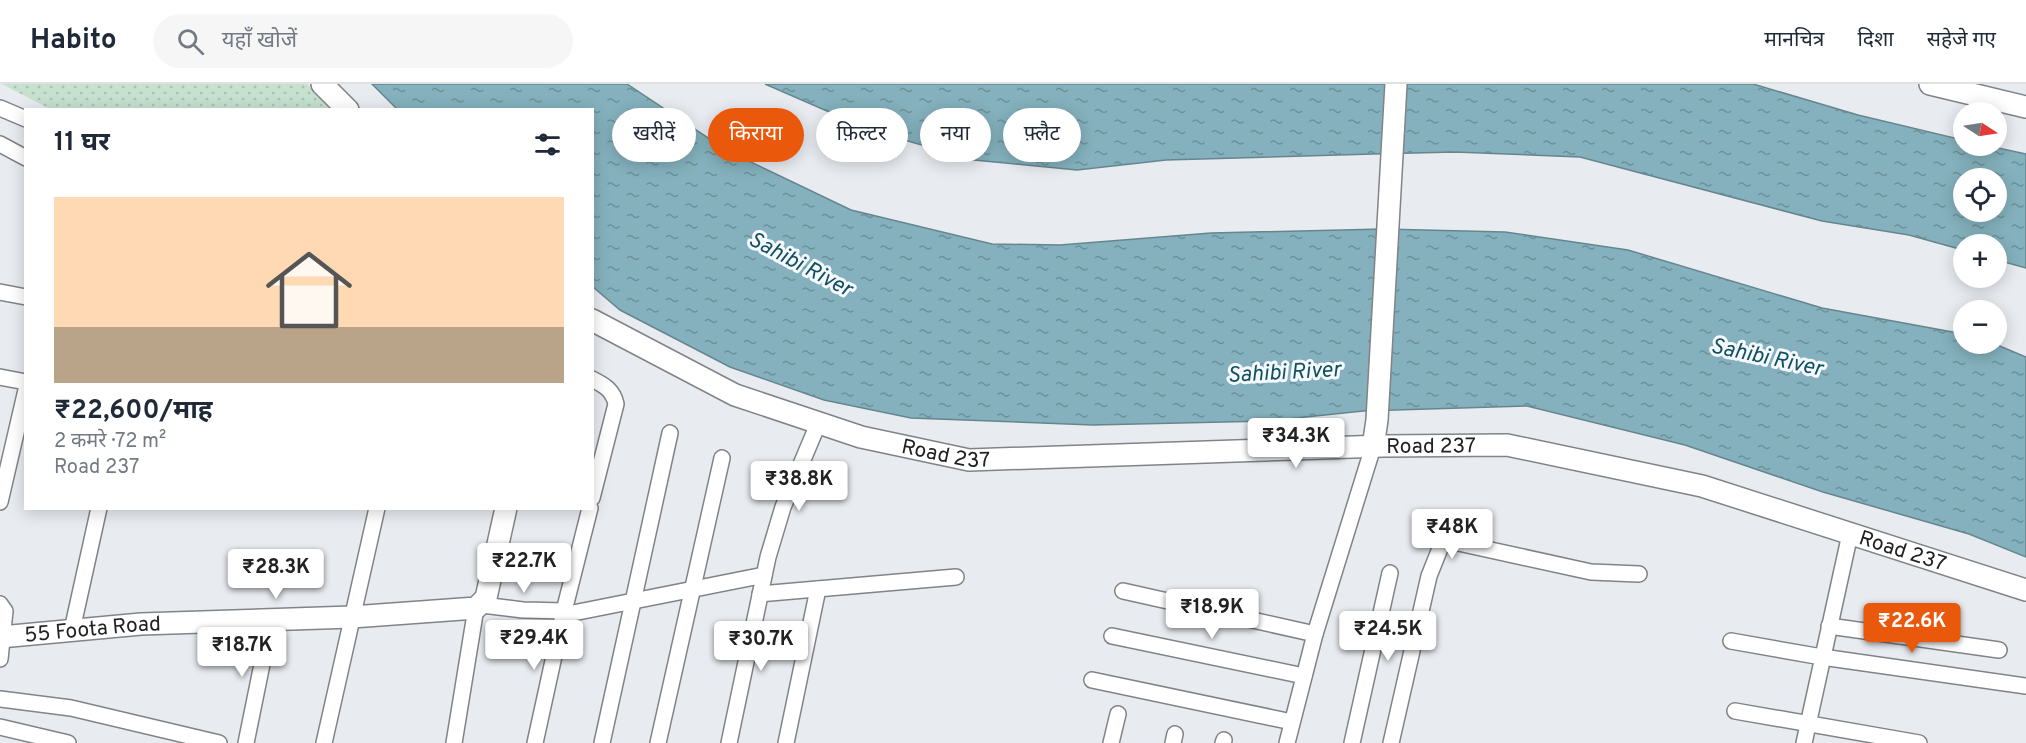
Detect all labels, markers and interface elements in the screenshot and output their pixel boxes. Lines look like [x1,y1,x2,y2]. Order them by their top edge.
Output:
search box [153,14,573,68]
text: Habito [30,23,117,59]
icon: search [174,25,207,58]
text: मानचित्र [1764,27,1824,54]
text: दिशा [1857,27,1894,54]
text: सहेजे गए [1927,27,1996,54]
text: यहाँ खोजें [222,28,297,55]
north arrow [1953,102,2007,156]
map controls [1953,102,2007,354]
chip: खरीदें [612,108,696,162]
chip: किराया [708,108,804,162]
chip: फ़िल्टर [816,108,908,162]
chip: नया [920,108,991,162]
chip: फ़्लैट [1003,108,1081,162]
text: 11 घर [54,127,110,160]
icon: filters [531,128,564,161]
button: locate [1953,168,2007,222]
water label: Sahibi River [743,227,858,305]
button: + [1953,234,2007,288]
icon: home [255,236,363,344]
button: − [1953,300,2007,354]
water label: Sahibi River [1708,333,1826,384]
water label: Sahibi River [1227,357,1343,390]
text: ₹22,600/माह [54,395,213,428]
pin: ₹34.3K [1247,418,1345,469]
text: ₹34.3K [1262,424,1330,450]
text: 2 कमरे · 72 m² [54,429,166,455]
street label: Road 237 [1386,433,1476,461]
street label: Road 237 [899,434,991,475]
text: Road 237 [54,455,140,481]
pin: ₹38.8K [750,461,848,512]
text: ₹38.8K [765,467,833,493]
pin: ₹48K [1416,509,1488,560]
text: ₹48K [1426,515,1478,541]
street label: Road 237 [1855,525,1949,578]
pin: ₹22.7K [475,543,573,594]
pin: ₹28.3K [227,549,325,600]
text: ₹22.7K [491,549,557,575]
text: ₹28.3K [242,555,310,581]
pin: ₹18.9K [1163,589,1261,640]
text: ₹18.9K [1180,595,1244,621]
pin: ₹22.6K [1863,603,1961,654]
text: ₹22.6K [1878,609,1946,635]
street label: 55 Foota Road [23,611,161,650]
pin: ₹24.5K [1339,611,1437,662]
text: ₹24.5K [1353,617,1423,643]
pin: ₹29.4K [485,620,583,671]
pin: ₹30.7K [712,621,810,672]
text: ₹29.4K [499,626,569,652]
pin: ₹18.7K [193,627,291,678]
text: ₹30.7K [728,627,794,653]
text: ₹18.7K [211,633,273,659]

